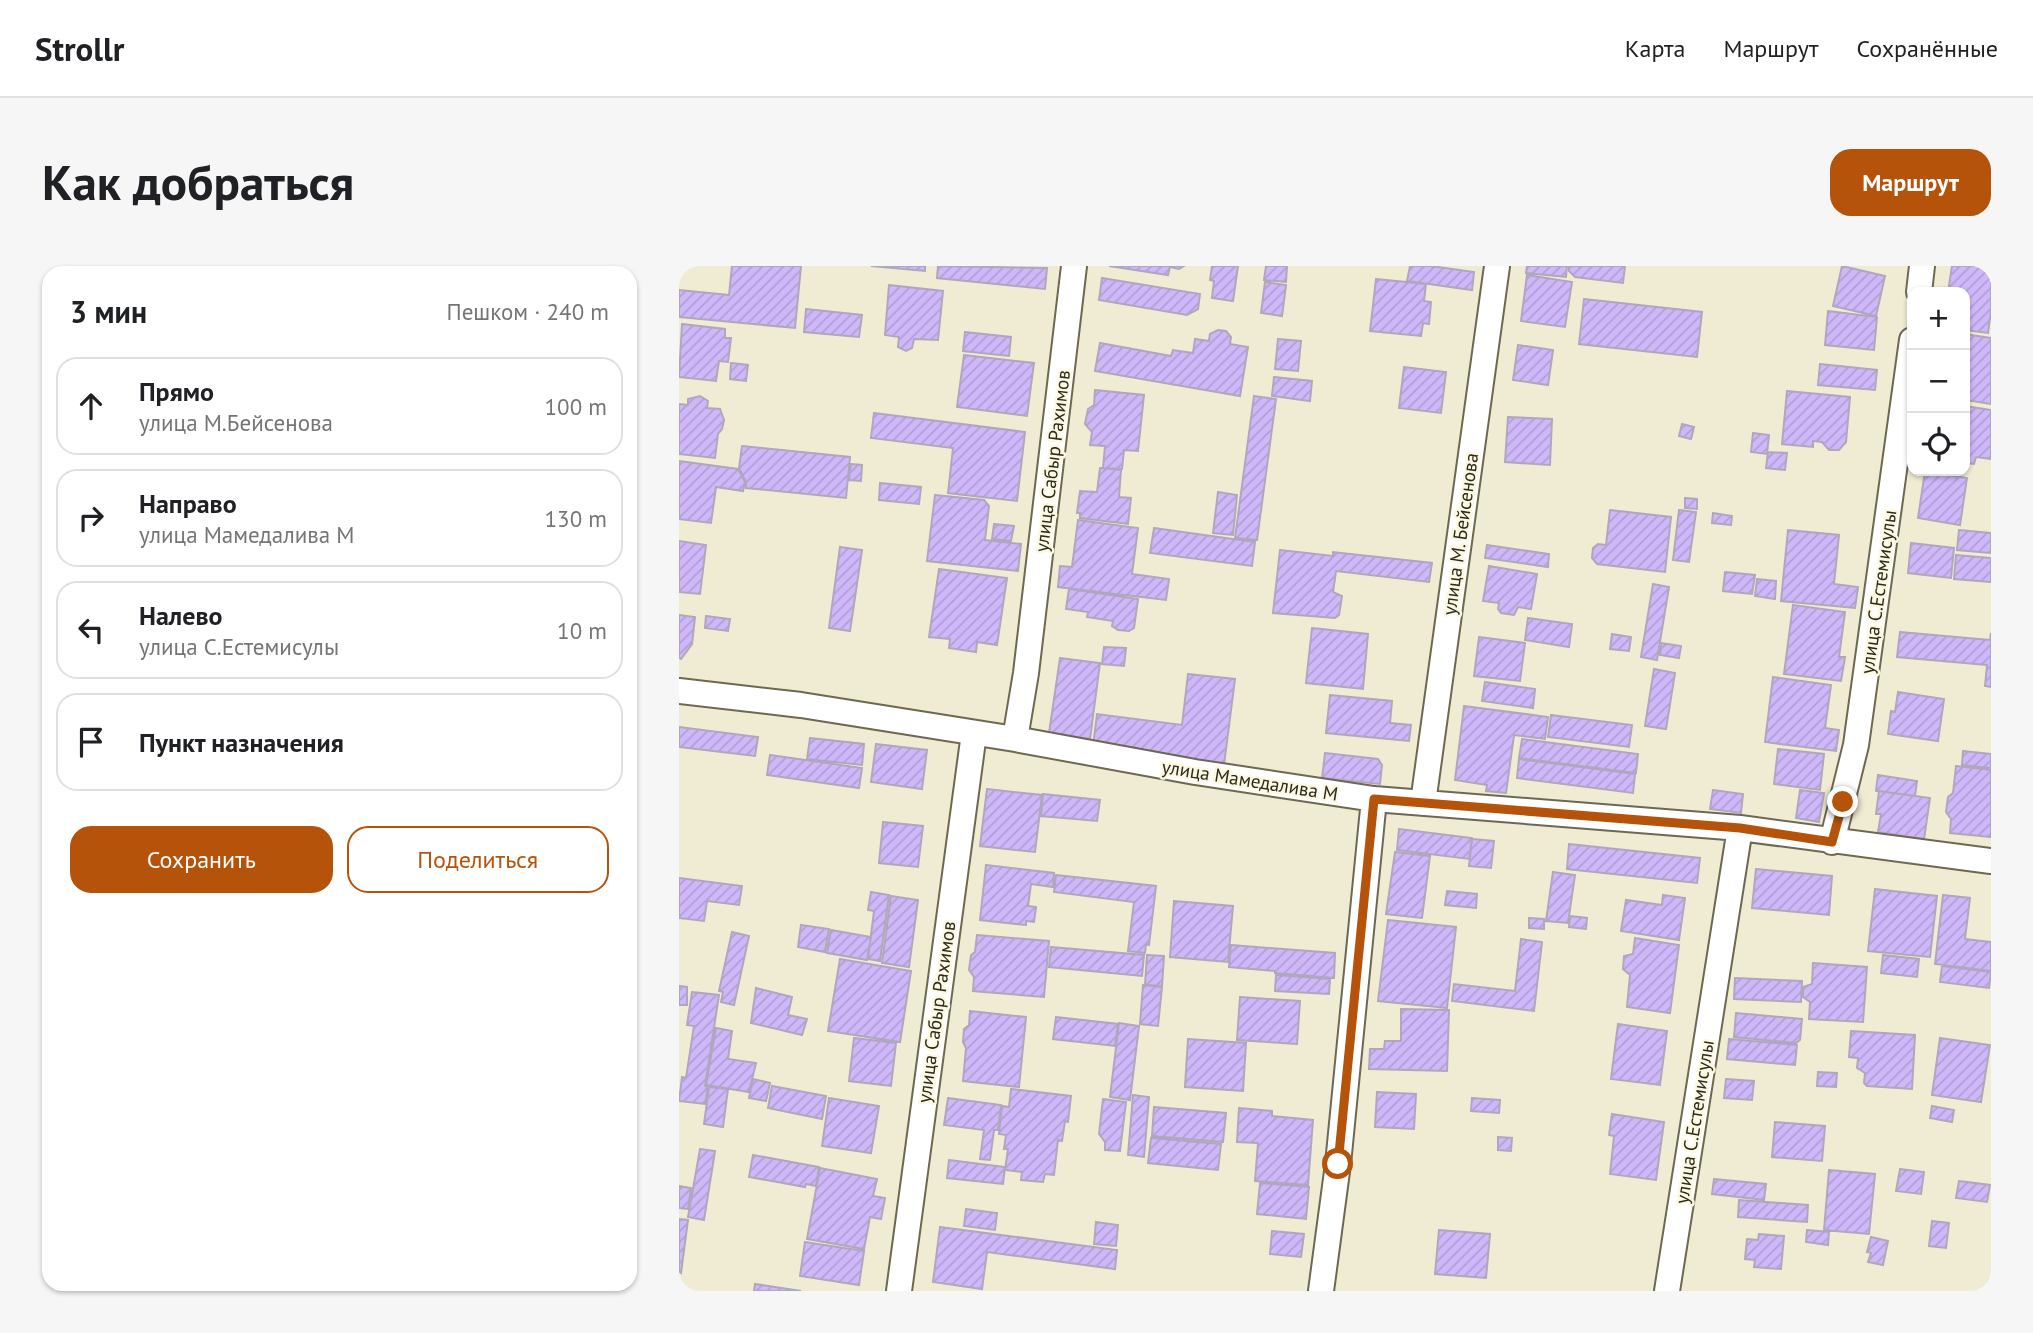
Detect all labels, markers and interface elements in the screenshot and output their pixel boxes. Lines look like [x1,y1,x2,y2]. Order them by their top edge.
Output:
text: Strollr [35,27,124,70]
text: Карта [1625,33,1685,64]
text: Маршрут [1723,33,1818,64]
text: Сохранённые [1856,33,1998,64]
button: Маршрут [1830,149,1991,216]
text: Как добраться [42,150,354,214]
map controls [1907,287,1970,476]
button: + [1907,287,1970,350]
text: 3 мин [70,292,147,331]
text: Пешком · 240 m [446,297,609,326]
button: − [1907,350,1970,413]
street label: улица Сабыр Рахимов [1029,369,1075,553]
text: Прямо [139,375,214,408]
icon: ahead [72,387,110,425]
text: 100 m [545,392,607,421]
text: улица М.Бейсенова [139,408,333,437]
button: locate [1907,413,1970,476]
street label: улица М. Бейсенова [1437,451,1483,617]
text: Направо [139,487,237,520]
icon: right [72,499,110,537]
text: 130 m [545,504,607,533]
street label: улица С.Естемисулы [1855,508,1901,676]
text: улица Мамедалива М [139,520,355,549]
text: Налево [139,599,223,632]
icon: left [72,611,110,649]
text: 10 m [557,616,607,645]
text: улица С.Естемисулы [139,632,339,661]
icon: arrive [72,723,110,761]
text: Пункт назначения [139,726,344,759]
street label: улица Мамедалива М [1160,754,1340,806]
route end [1827,786,1858,817]
button: Сохранить [70,826,333,893]
button: Поделиться [347,826,609,893]
street label: улица Сабыр Рахимов [911,920,961,1104]
street label: улица С.Естемисулы [1669,1038,1719,1206]
route start [1322,1148,1353,1179]

